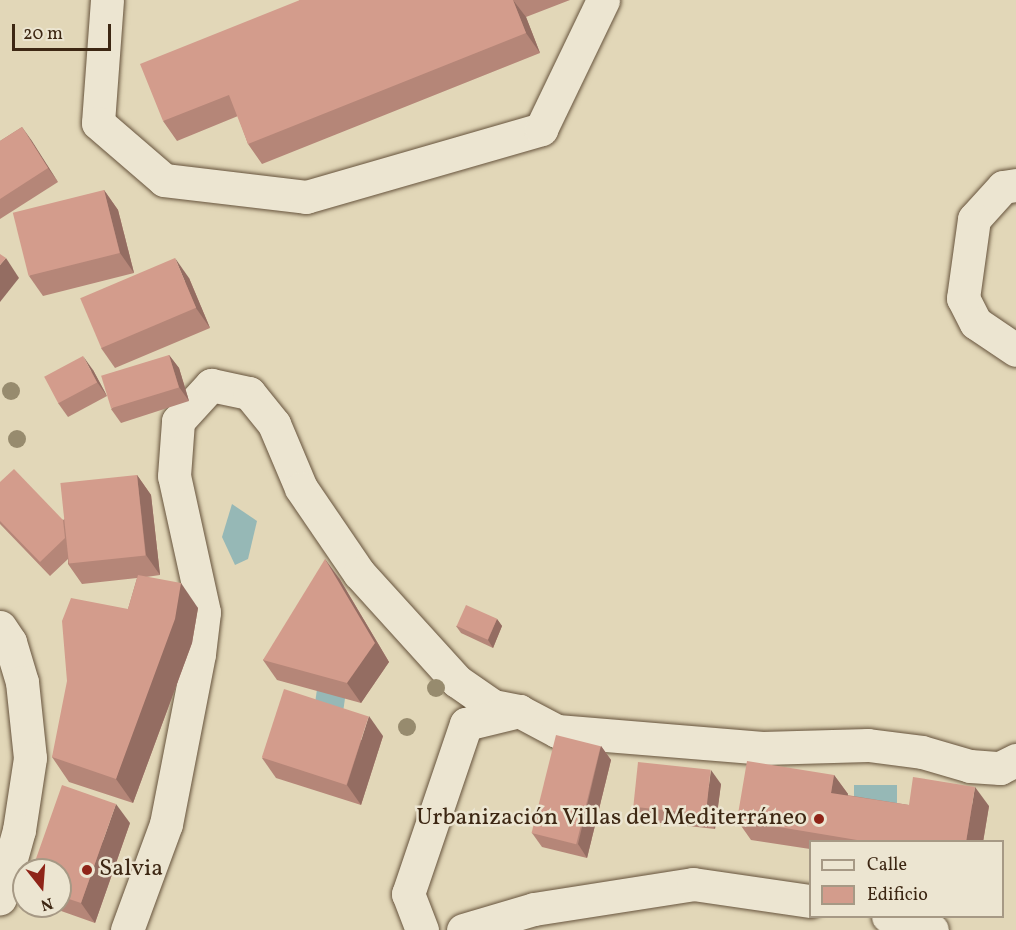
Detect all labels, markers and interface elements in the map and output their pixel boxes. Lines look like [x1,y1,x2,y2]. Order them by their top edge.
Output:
scale bar [15,12,114,50]
text: 20 m [23,22,63,47]
place label: Urbanización Villas del Mediterráneo [415,805,807,833]
marker: Urbanización Villas del Mediterráneo [812,812,826,826]
legend [809,840,1004,918]
text: Calle [867,853,907,878]
place label: Salvia [99,856,163,884]
north arrow [12,858,72,918]
marker: Salvia [80,863,94,877]
text: Edificio [867,883,928,908]
text: N [38,891,55,916]

